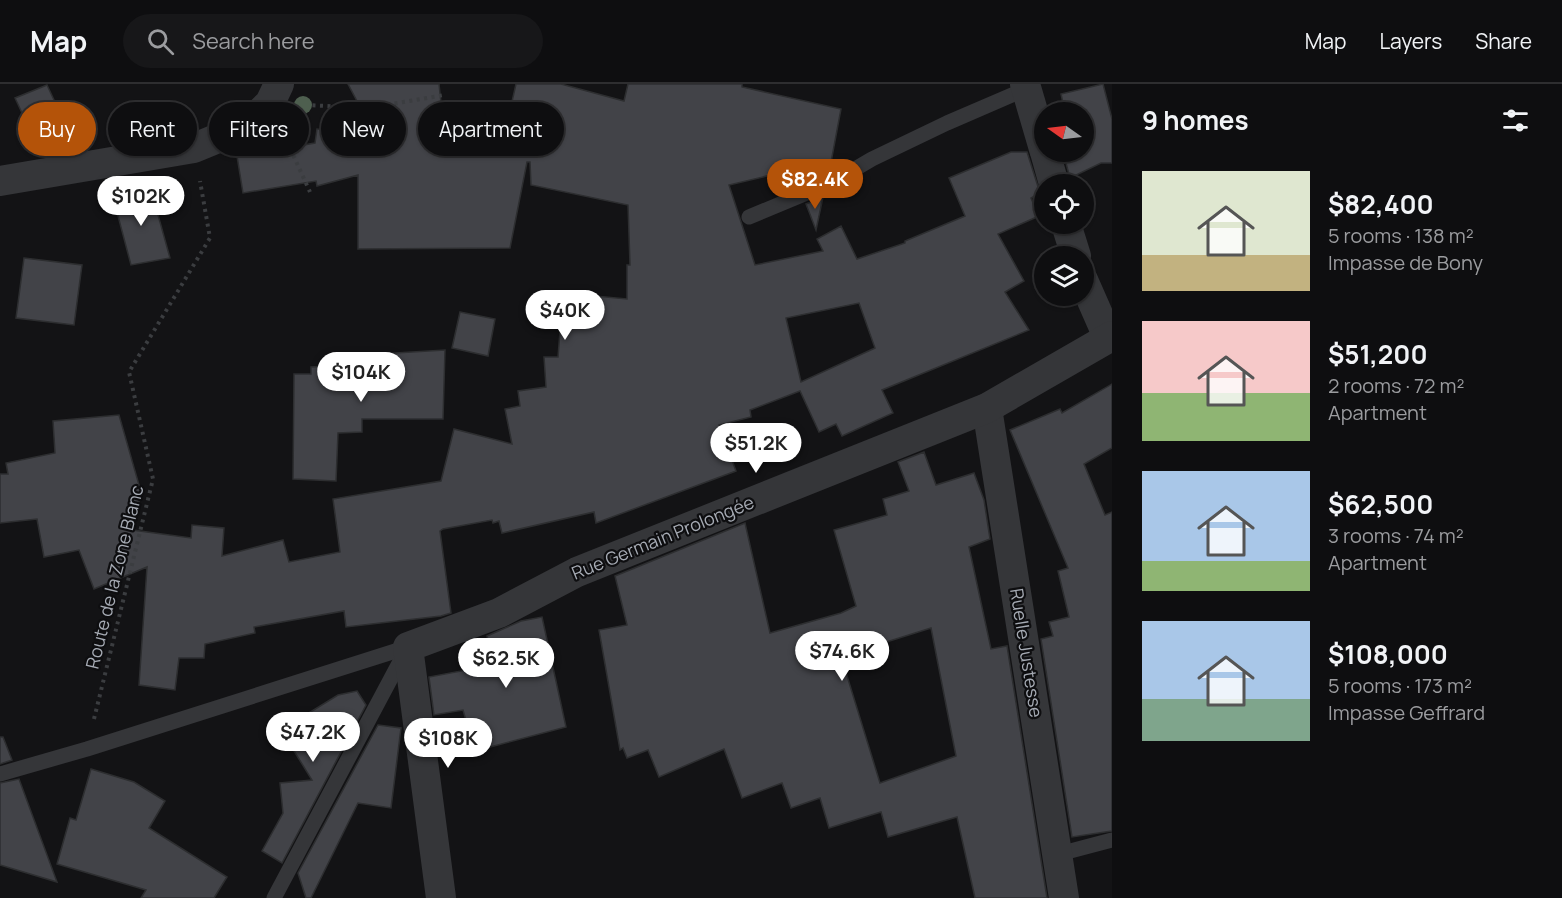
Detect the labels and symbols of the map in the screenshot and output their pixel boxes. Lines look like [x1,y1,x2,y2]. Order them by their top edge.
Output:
north arrow [1034,102,1094,162]
pin: $82.4K [766,159,864,210]
pin: $102K [99,176,183,227]
pin: $40K [529,290,601,341]
pin: $104K [319,352,403,403]
pin: $51.2K [707,423,805,474]
street label: Route de la Zone Blanc [80,482,148,671]
street label: Rue Germain Prolongée [568,489,757,585]
street label: Ruelle Justesse [1005,587,1049,719]
pin: $74.6K [793,631,891,682]
pin: $62.5K [457,638,555,689]
pin: $47.2K [264,712,362,763]
pin: $108K [406,718,490,769]

